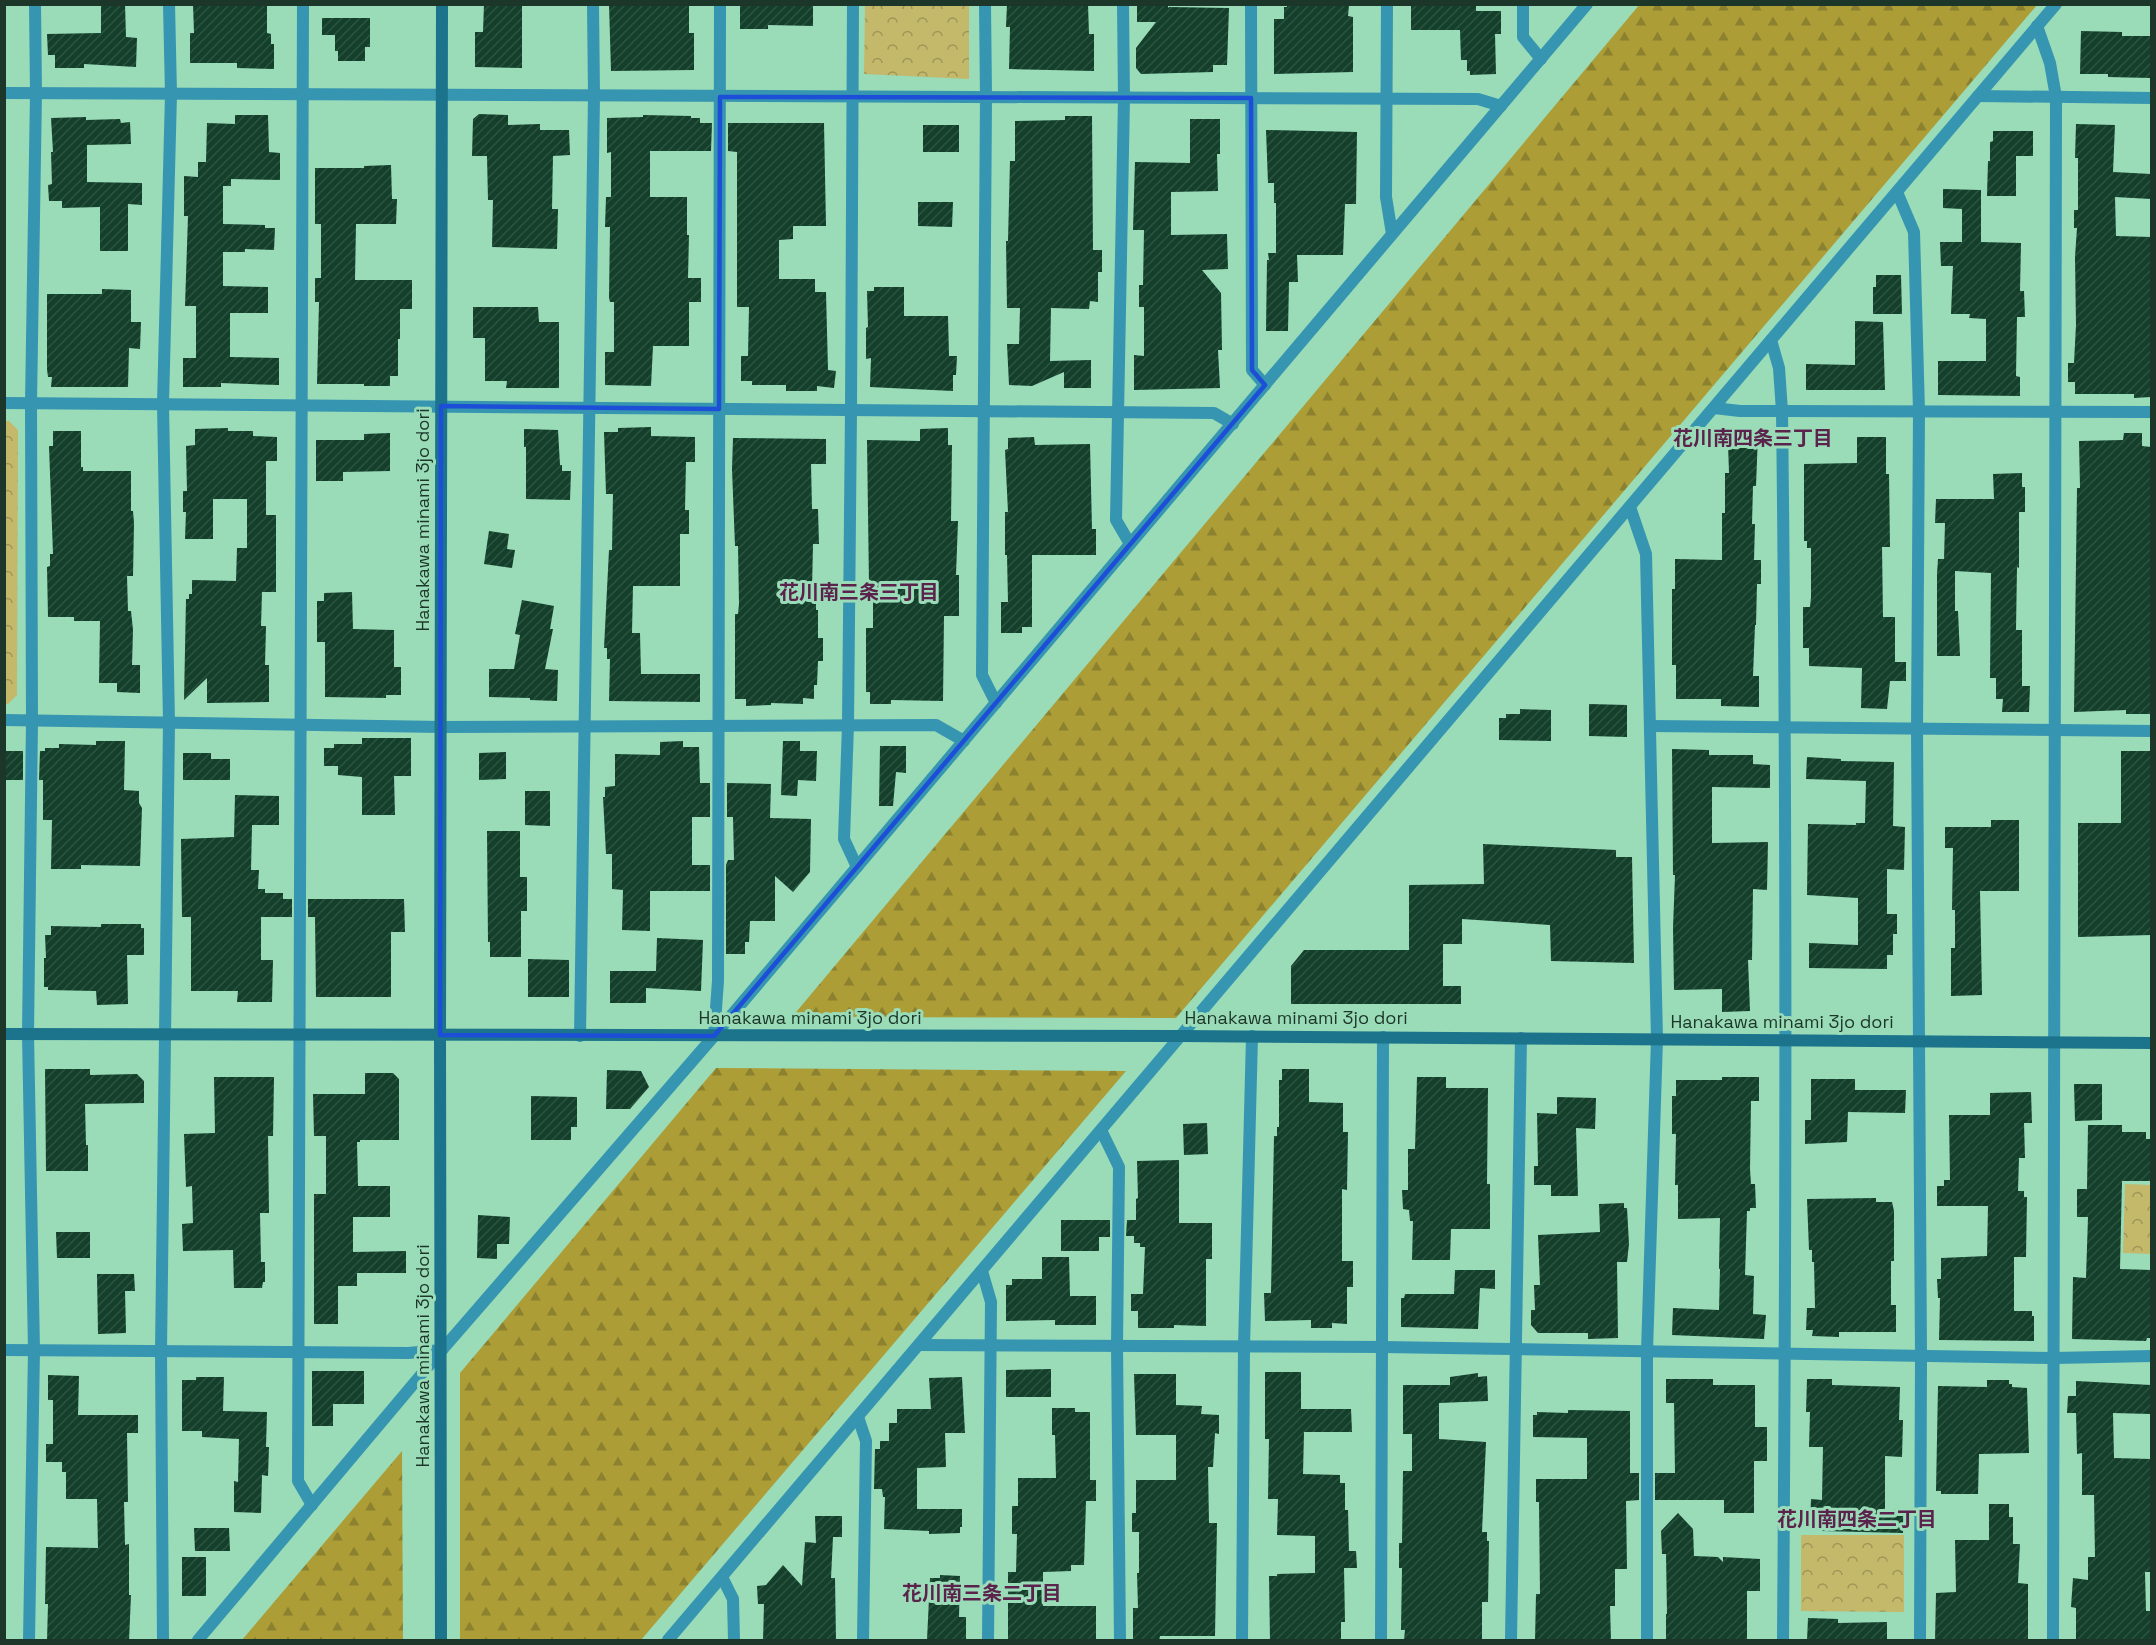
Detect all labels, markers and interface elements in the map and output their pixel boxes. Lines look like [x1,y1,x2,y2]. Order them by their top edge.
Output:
street label: Hanakawa minami 3jo dori [411,408,434,632]
district label: 花川南四条三丁目 [1673,425,1833,451]
district label: 花川南三条三丁目 [779,579,939,605]
street label: Hanakawa minami 3jo dori [698,1006,922,1029]
street label: Hanakawa minami 3jo dori [1184,1006,1408,1029]
street label: Hanakawa minami 3jo dori [1670,1010,1894,1033]
street label: Hanakawa minami 3jo dori [411,1244,434,1468]
district label: 花川南四条二丁目 [1777,1506,1937,1532]
district label: 花川南三条二丁目 [902,1580,1062,1606]

